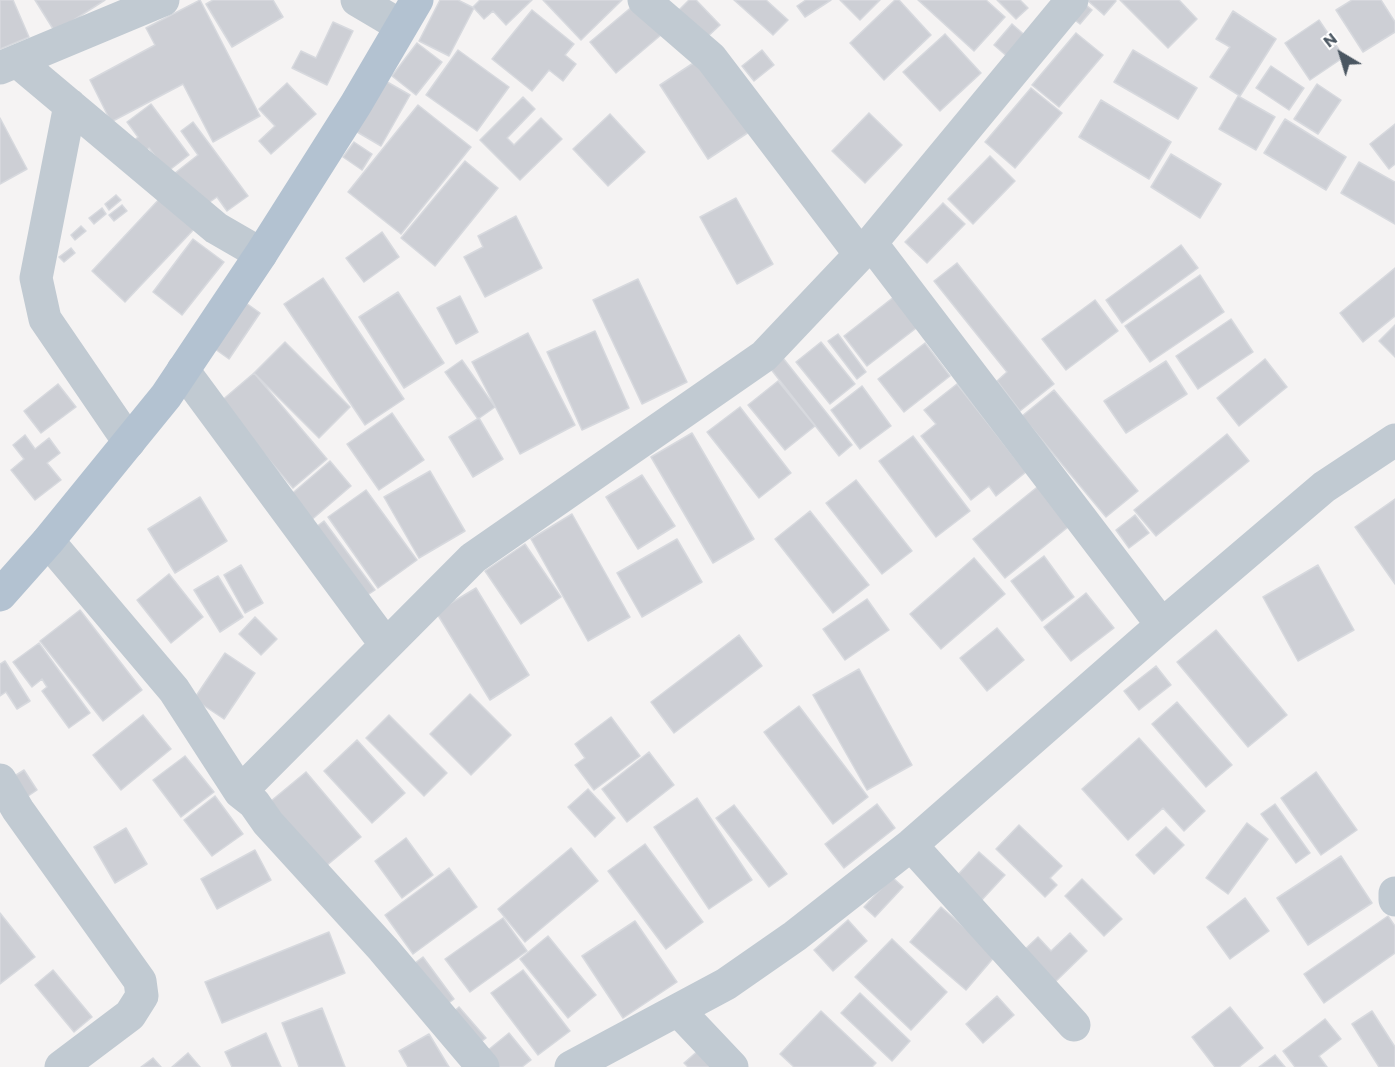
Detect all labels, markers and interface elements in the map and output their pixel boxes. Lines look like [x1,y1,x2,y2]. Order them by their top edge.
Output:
north arrow [1311,24,1371,84]
text: N [1319,28,1340,51]

